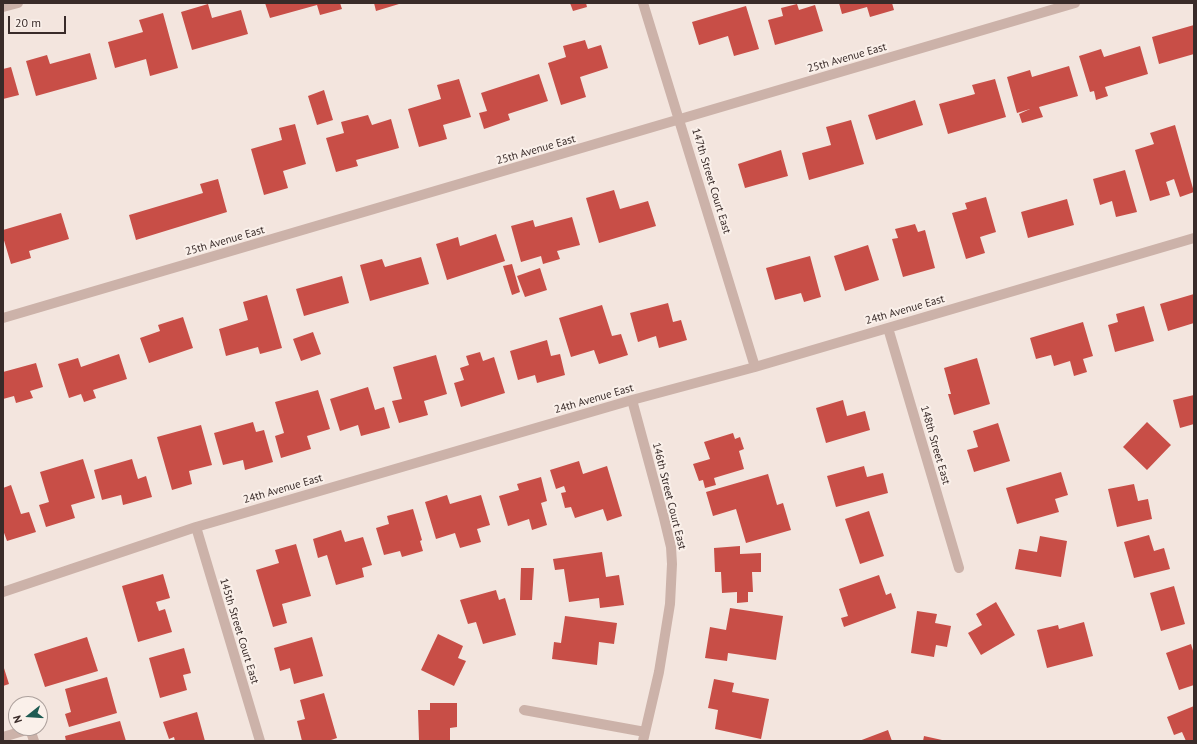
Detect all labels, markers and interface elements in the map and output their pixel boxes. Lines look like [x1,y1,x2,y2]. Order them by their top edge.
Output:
scale bar [10,8,68,34]
text: 20 m [15,15,41,30]
street label: 25th Avenue East [806,40,888,76]
street label: 147th Street Court East [689,127,733,235]
street label: 25th Avenue East [495,132,577,168]
street label: 25th Avenue East [184,223,266,259]
street label: 24th Avenue East [864,292,946,328]
street label: 24th Avenue East [553,381,635,417]
street label: 148th Street East [917,404,953,486]
street label: 146th Street Court East [649,441,689,551]
street label: 24th Avenue East [242,471,324,507]
street label: 145th Street Court East [217,577,261,685]
north arrow [8,696,48,736]
text: N [10,714,25,725]

